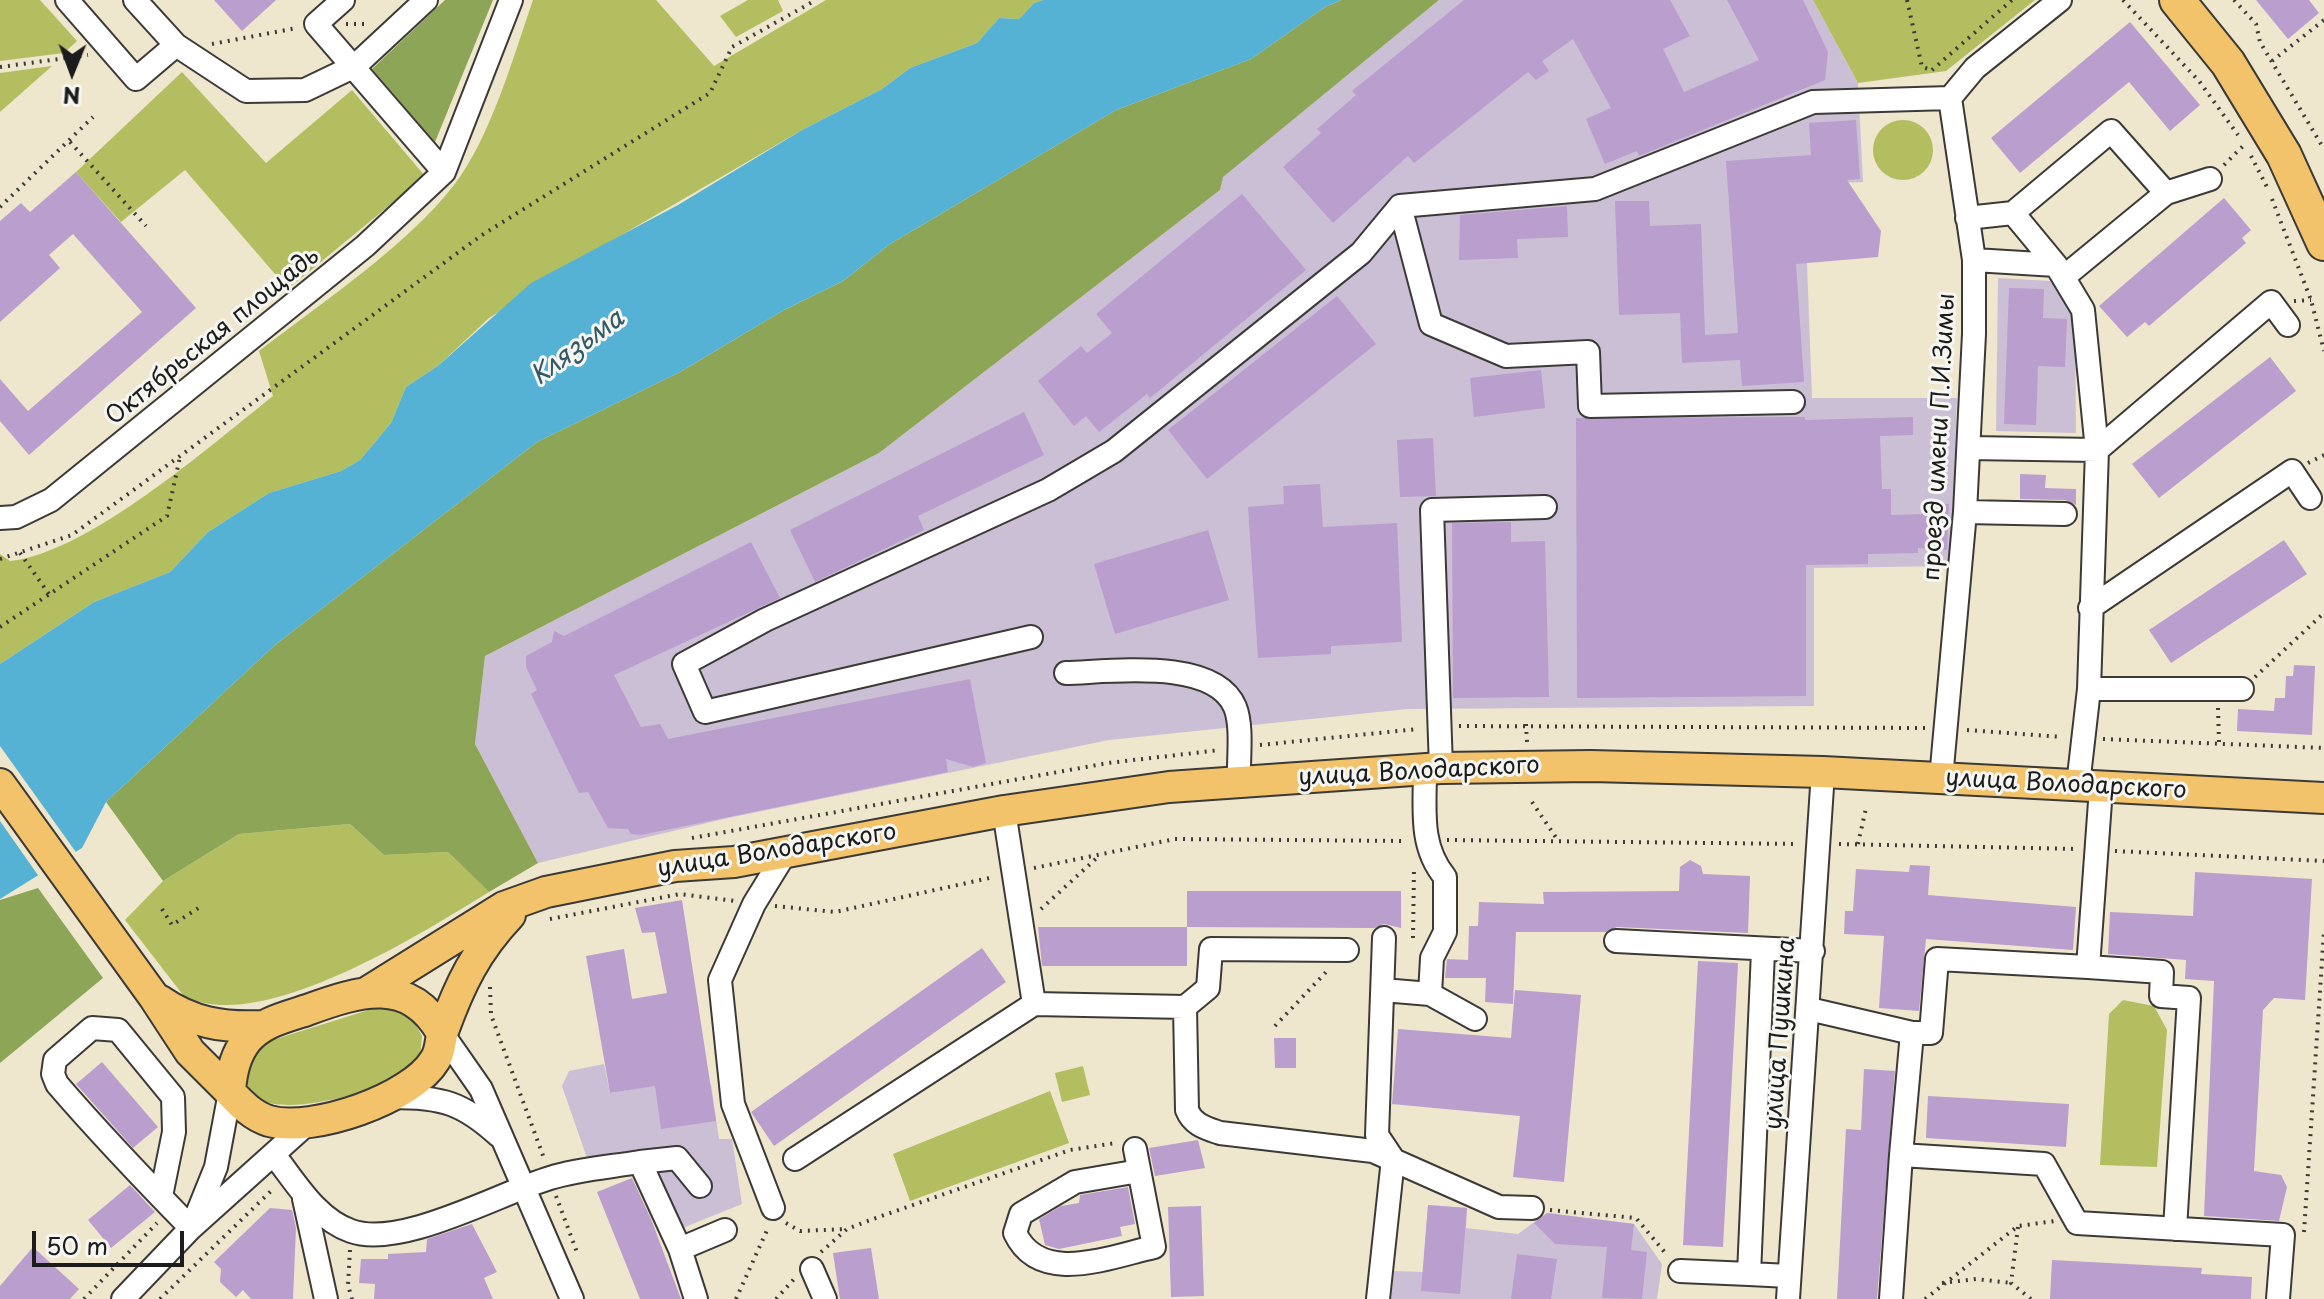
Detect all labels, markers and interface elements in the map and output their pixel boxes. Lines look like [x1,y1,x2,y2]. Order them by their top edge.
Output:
north arrow [32,32,112,112]
text: N [63,80,81,113]
street label: Октябрьская площадь [101,242,325,432]
street label: проезд имени П.И.Зимы [1918,292,1962,582]
water label: Клязьма [525,304,631,392]
street label: улица Володарского [1298,751,1540,793]
street label: улица Володарского [1945,764,2187,806]
street label: улица Володарского [655,818,899,884]
street label: улица Пушкина [1760,937,1802,1131]
scale bar [36,1215,188,1265]
text: 50 m [46,1227,108,1263]

